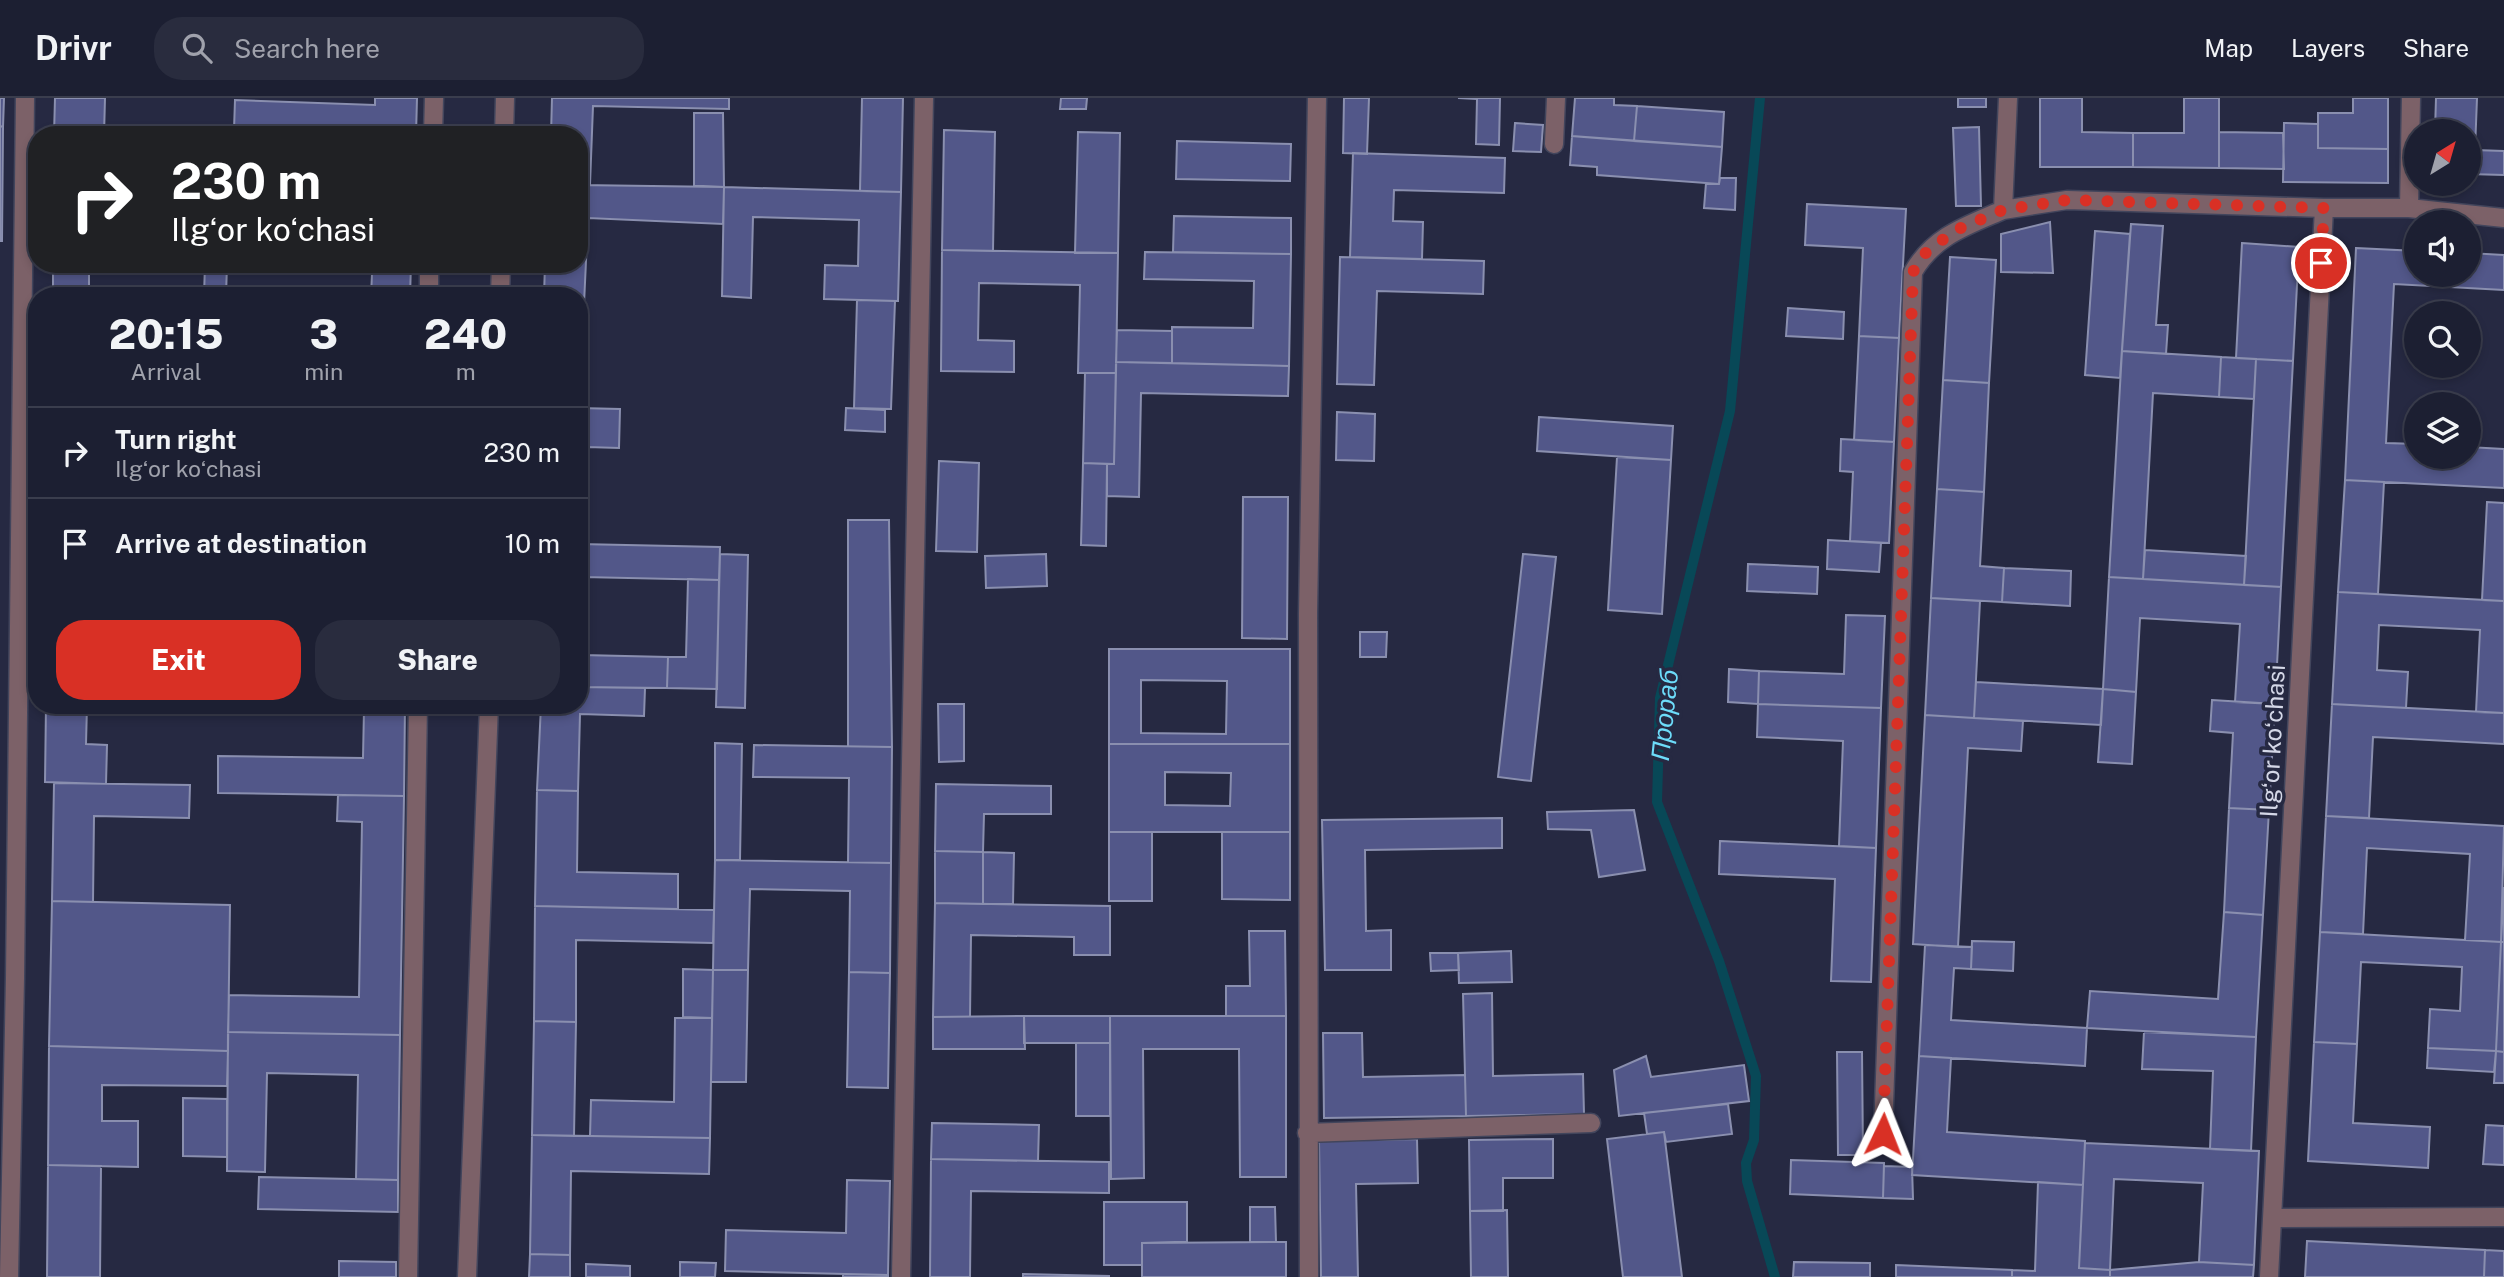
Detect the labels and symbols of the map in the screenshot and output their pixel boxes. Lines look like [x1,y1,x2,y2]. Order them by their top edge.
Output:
north arrow [2404,119,2482,196]
pin [2291,233,2351,293]
street label: Ilgʻor koʻchasi [2254,664,2290,818]
water label: Прораб [1644,667,1684,762]
position arrow [1846,1097,1920,1171]

